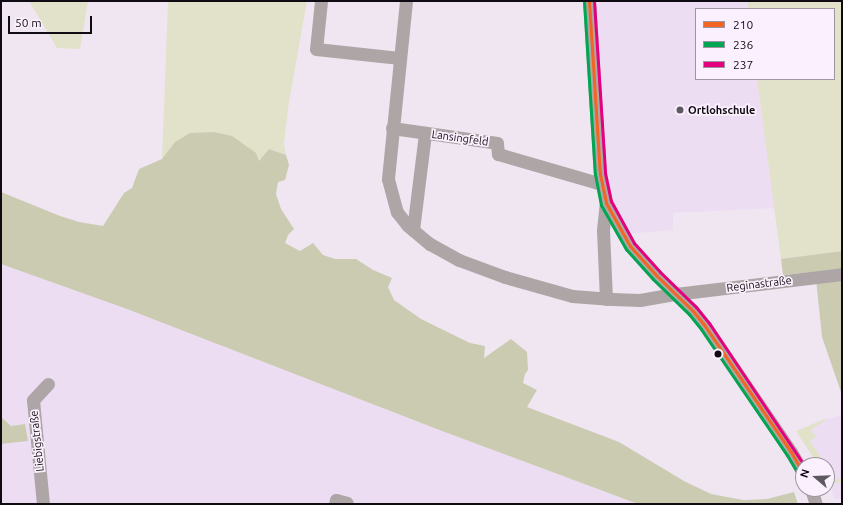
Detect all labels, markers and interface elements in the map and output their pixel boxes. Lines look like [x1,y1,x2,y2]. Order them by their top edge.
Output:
scale bar [10,8,94,34]
legend [695,8,835,80]
text: 50 m [15,16,42,29]
text: 210 [733,18,753,31]
text: 236 [733,38,753,51]
text: 237 [733,58,753,71]
place label: Ortlohschule [688,103,755,117]
marker: Ortlohschule [675,105,685,115]
street label: Lansingfeld [431,127,489,149]
street label: Reginastraße [726,273,792,295]
unlabelled marker [713,349,723,359]
street label: Liebigstraße [27,410,47,472]
north arrow [795,457,835,497]
text: N [798,468,812,479]

